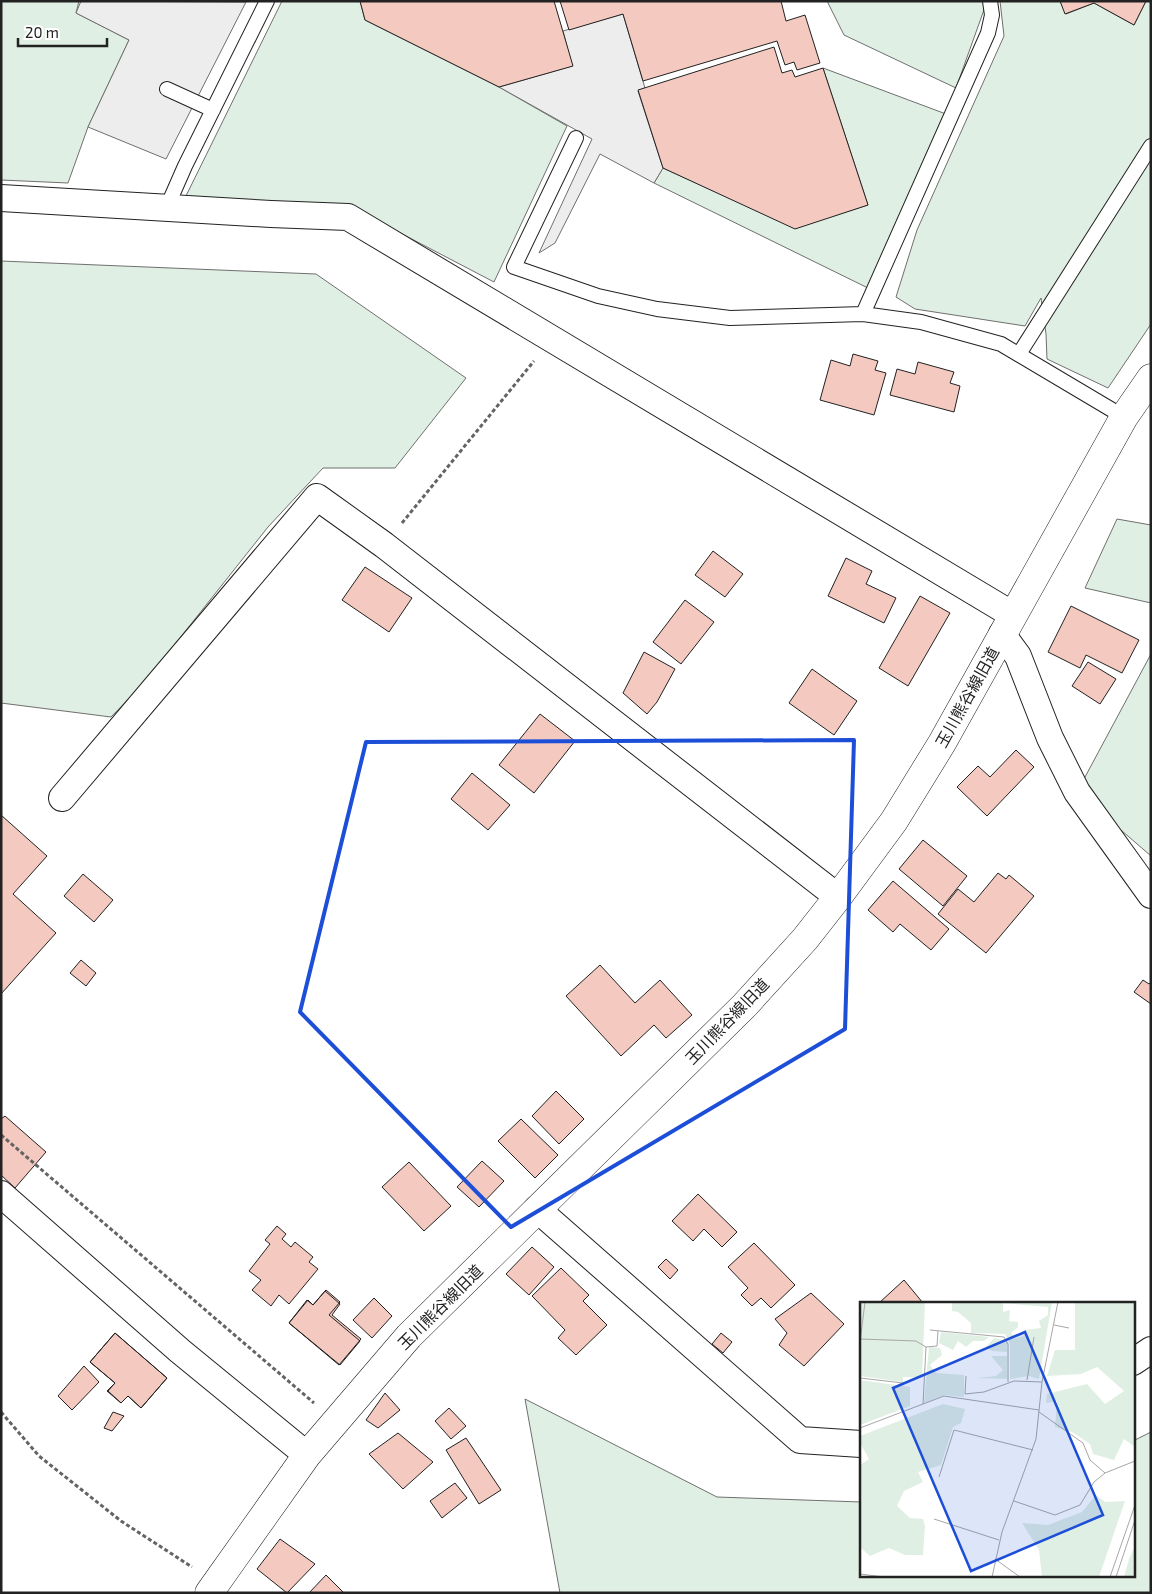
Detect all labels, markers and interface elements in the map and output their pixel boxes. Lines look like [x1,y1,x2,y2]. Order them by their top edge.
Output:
scale bar [18,15,106,47]
text: 20 m [25,23,59,41]
street label: 玉川熊谷線旧道 [931,643,1002,750]
street label: 玉川熊谷線旧道 [681,974,772,1068]
street label: 玉川熊谷線旧道 [393,1260,486,1353]
inset map [860,1302,1134,1576]

